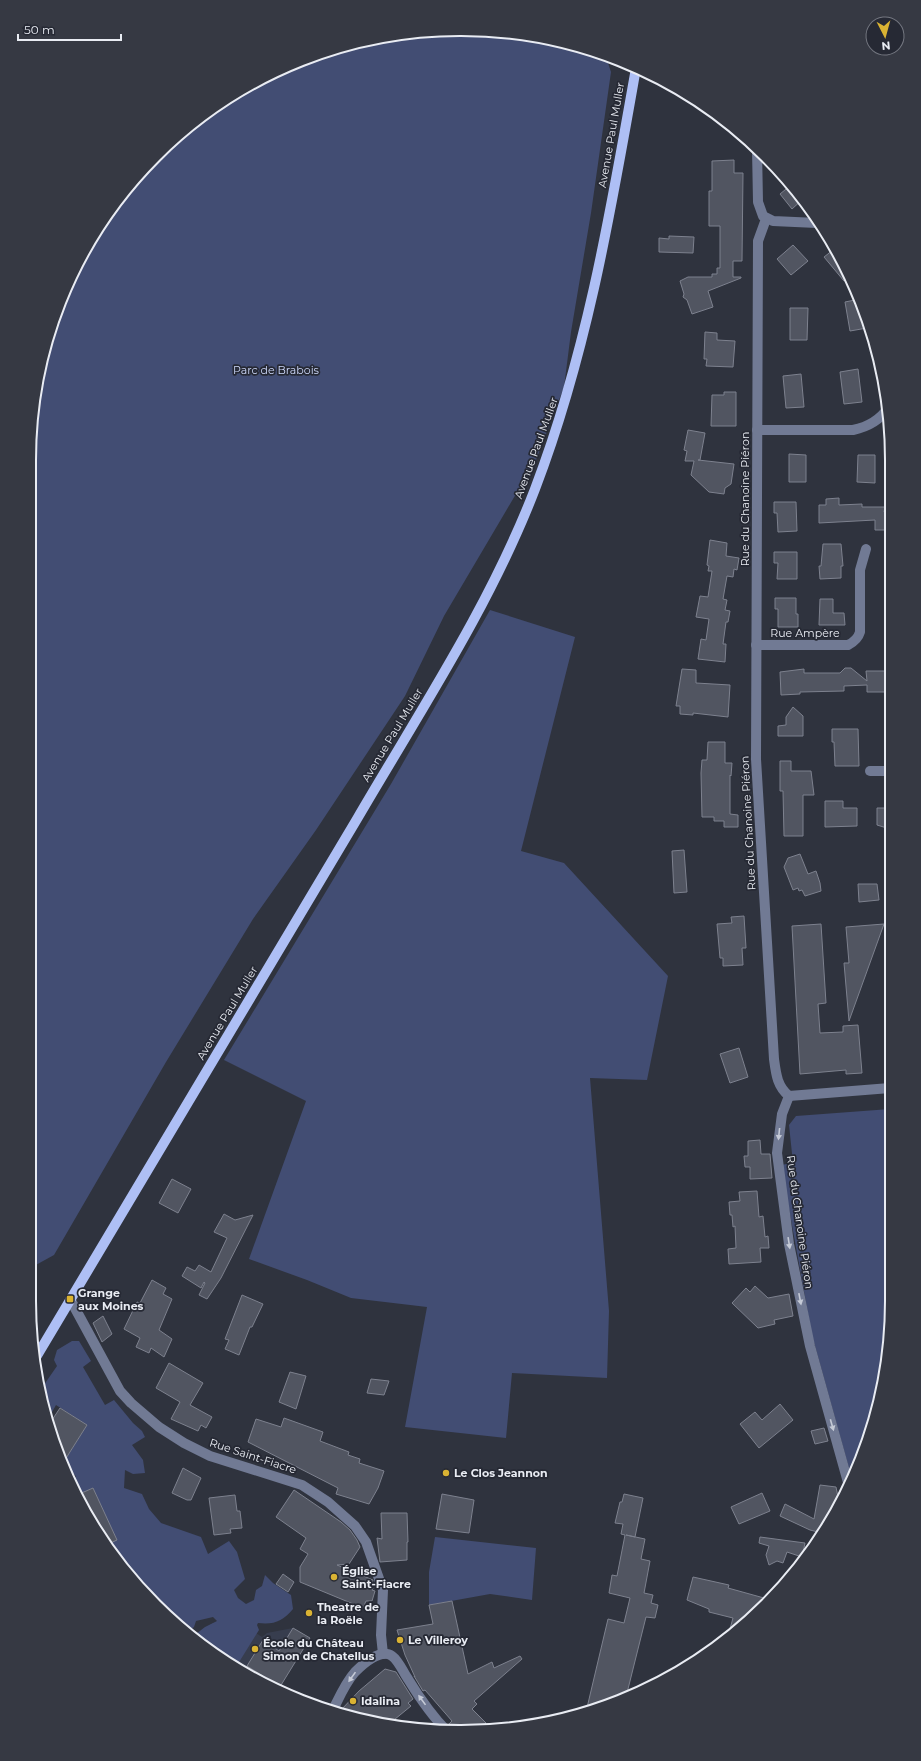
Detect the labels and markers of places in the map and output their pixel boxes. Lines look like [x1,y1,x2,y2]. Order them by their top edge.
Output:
place label: Grange aux Moines [78,1286,144,1313]
marker: Grange aux Moines [65,1294,75,1304]
place label: Le Clos Jeannon [454,1466,548,1480]
marker: Le Clos Jeannon [441,1468,451,1478]
place label: Église Saint-Fiacre [342,1564,411,1591]
marker: Église Saint-Fiacre [329,1572,339,1582]
place label: Theatre de la Roële [317,1600,379,1627]
marker: Theatre de la Roële [304,1608,314,1618]
place label: Le Villeroy [408,1633,468,1647]
marker: Le Villeroy [395,1635,405,1645]
place label: École du Château Simon de Chatellus [263,1636,375,1663]
marker: École du Château Simon de Chatellus [250,1644,260,1654]
place label: Idalina [361,1694,400,1708]
marker: Idalina [348,1696,358,1706]

